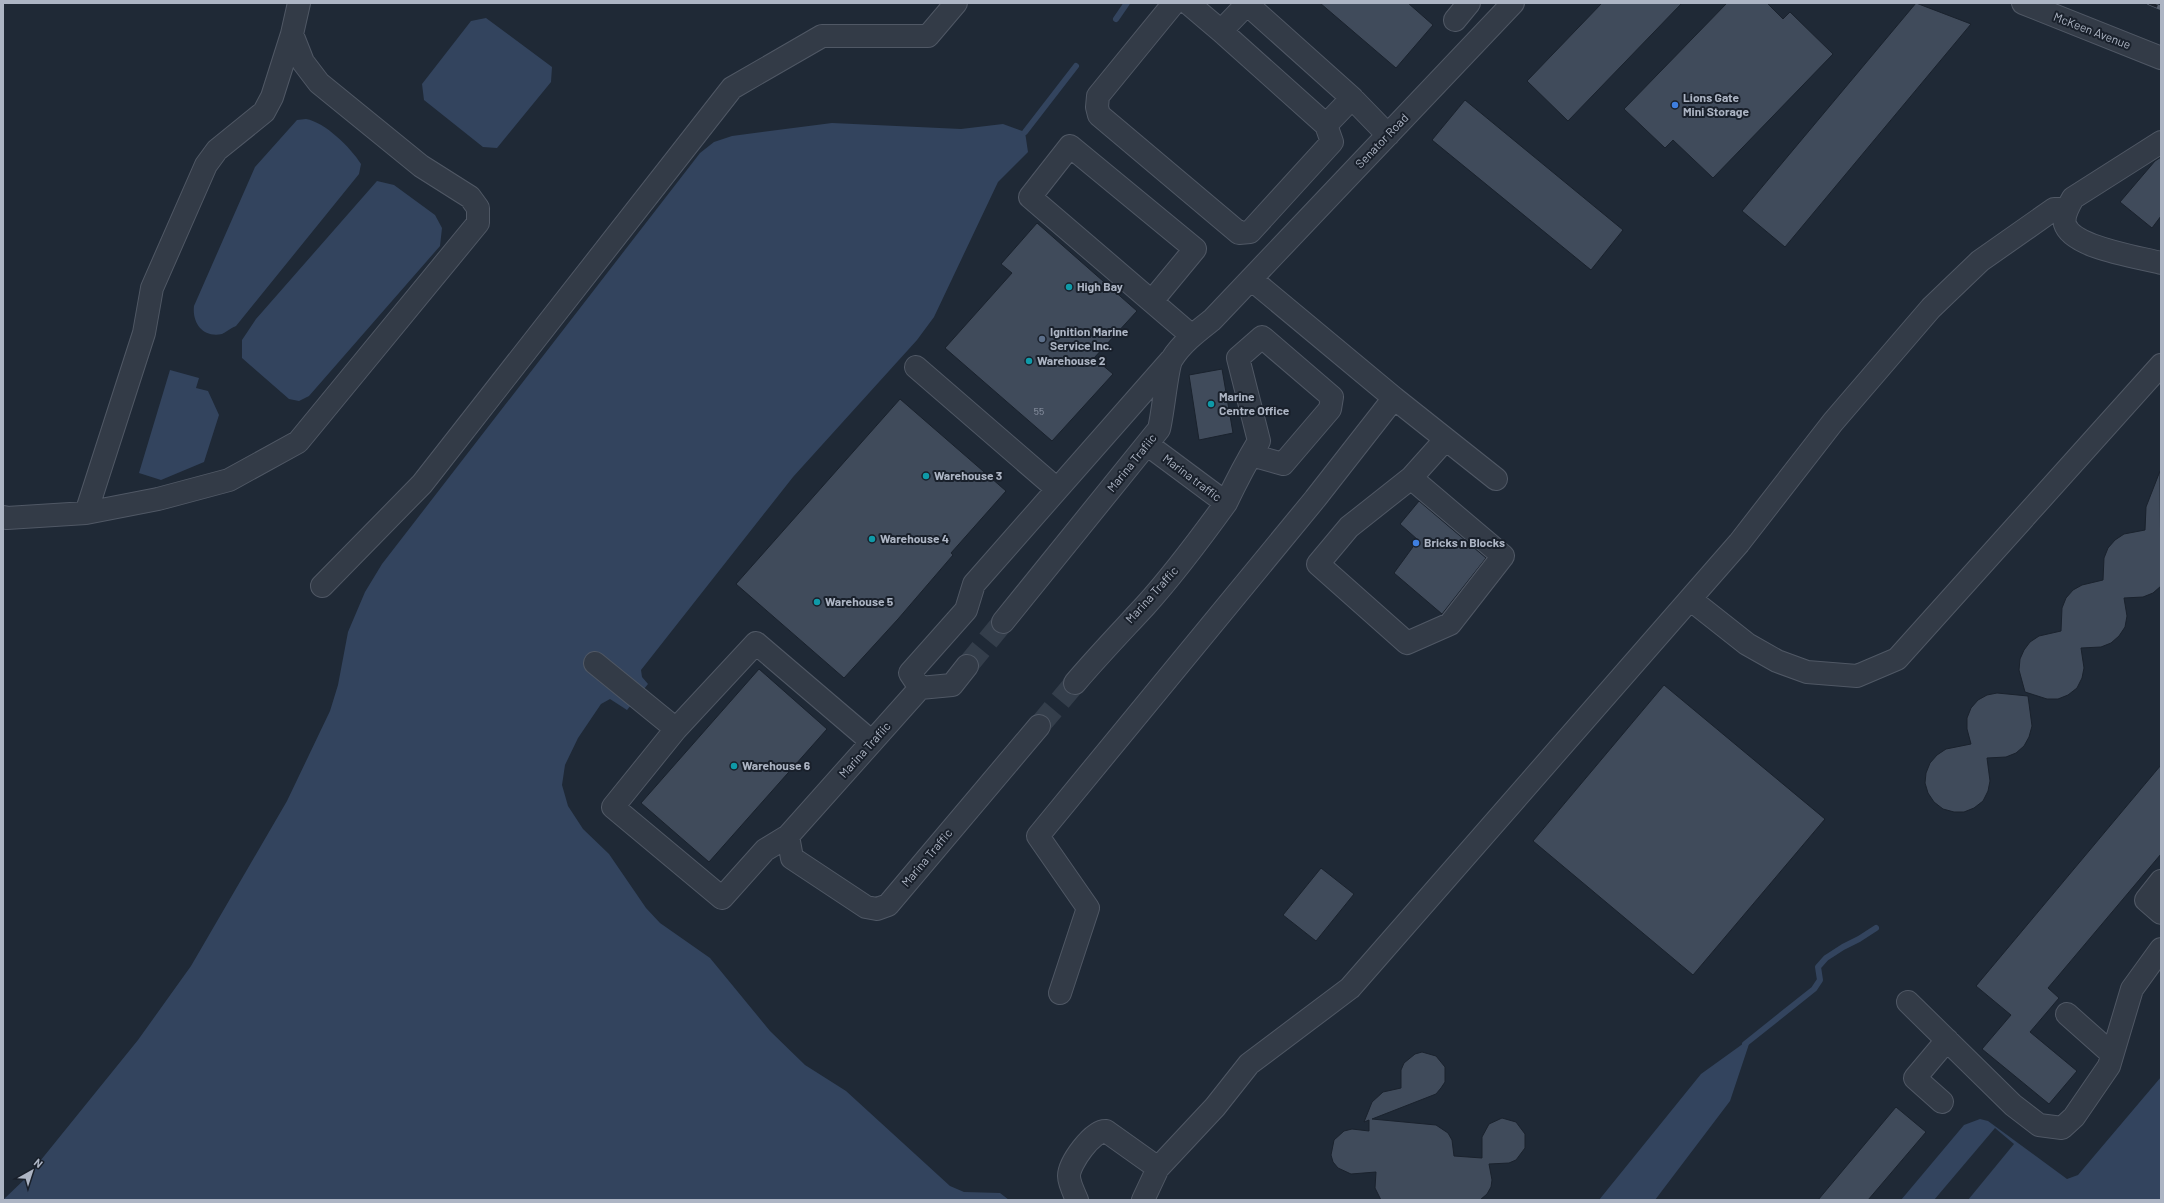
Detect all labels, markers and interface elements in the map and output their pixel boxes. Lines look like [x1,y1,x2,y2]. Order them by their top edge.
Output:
street label: McKeen Avenue [2052,9,2133,51]
place label: Lions Gate Mini Storage [1683,90,1749,118]
marker: Lions Gate Mini Storage [1670,100,1680,110]
street label: Senator Road [1352,110,1411,170]
place label: High Bay [1077,279,1123,293]
marker: High Bay [1064,282,1074,292]
place label: Ignition Marine Service Inc. [1050,324,1129,352]
marker: Ignition Marine Service Inc. [1037,334,1047,344]
place label: Warehouse 2 [1037,353,1106,367]
marker: Warehouse 2 [1024,356,1034,366]
place label: Marine Centre Office [1219,389,1290,417]
marker: Marine Centre Office [1206,399,1216,409]
house number: 55 [1034,405,1044,417]
street label: Marina Trafiic [1104,431,1159,494]
street label: Marina traffic [1161,451,1225,504]
place label: Warehouse 3 [934,468,1002,482]
marker: Warehouse 3 [921,471,931,481]
place label: Warehouse 4 [880,531,949,545]
marker: Warehouse 4 [867,534,877,544]
place label: Bricks n Blocks [1424,535,1505,549]
marker: Bricks n Blocks [1411,538,1421,548]
street label: Marina Traffic [1122,563,1180,626]
place label: Warehouse 5 [825,594,894,608]
marker: Warehouse 5 [812,597,822,607]
street label: Marina Trafiic [835,718,893,780]
place label: Warehouse 6 [742,758,811,772]
marker: Warehouse 6 [729,761,739,771]
street label: Marina Traffic [898,826,955,889]
north arrow [12,1151,52,1191]
text: N [32,1155,46,1170]

